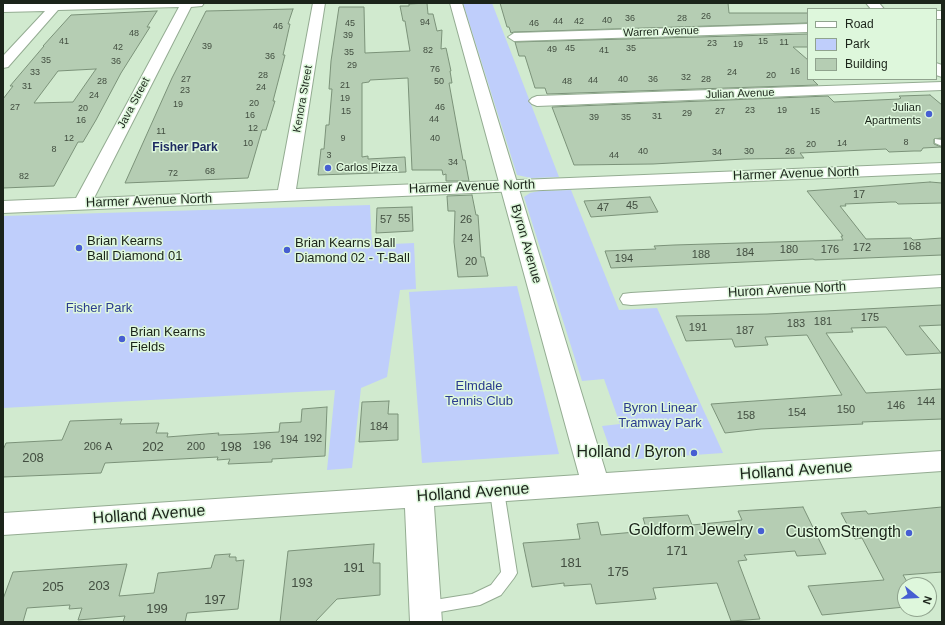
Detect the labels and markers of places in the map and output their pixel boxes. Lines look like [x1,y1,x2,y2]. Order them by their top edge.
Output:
place label: Julian Apartments [865,101,921,127]
marker: Julian Apartments [924,109,934,119]
place label: Carlos Pizza [336,161,398,175]
marker: Carlos Pizza [323,163,333,173]
place label: Brian Kearns Ball Diamond 01 [87,233,182,264]
place label: Brian Kearns Ball Diamond 02 - T-Ball [295,235,410,266]
marker: Brian Kearns Ball Diamond 01 [74,243,84,253]
marker: Brian Kearns Ball Diamond 02 - T-Ball [282,245,292,255]
place label: Brian Kearns Fields [130,324,205,355]
marker: Brian Kearns Fields [117,334,127,344]
place label: Holland / Byron [577,443,686,463]
marker: Holland / Byron [689,448,699,458]
place label: Goldform Jewelry [629,521,753,541]
place label: CustomStrength [785,523,901,543]
marker: Goldform Jewelry [756,526,766,536]
marker: CustomStrength [904,528,914,538]

